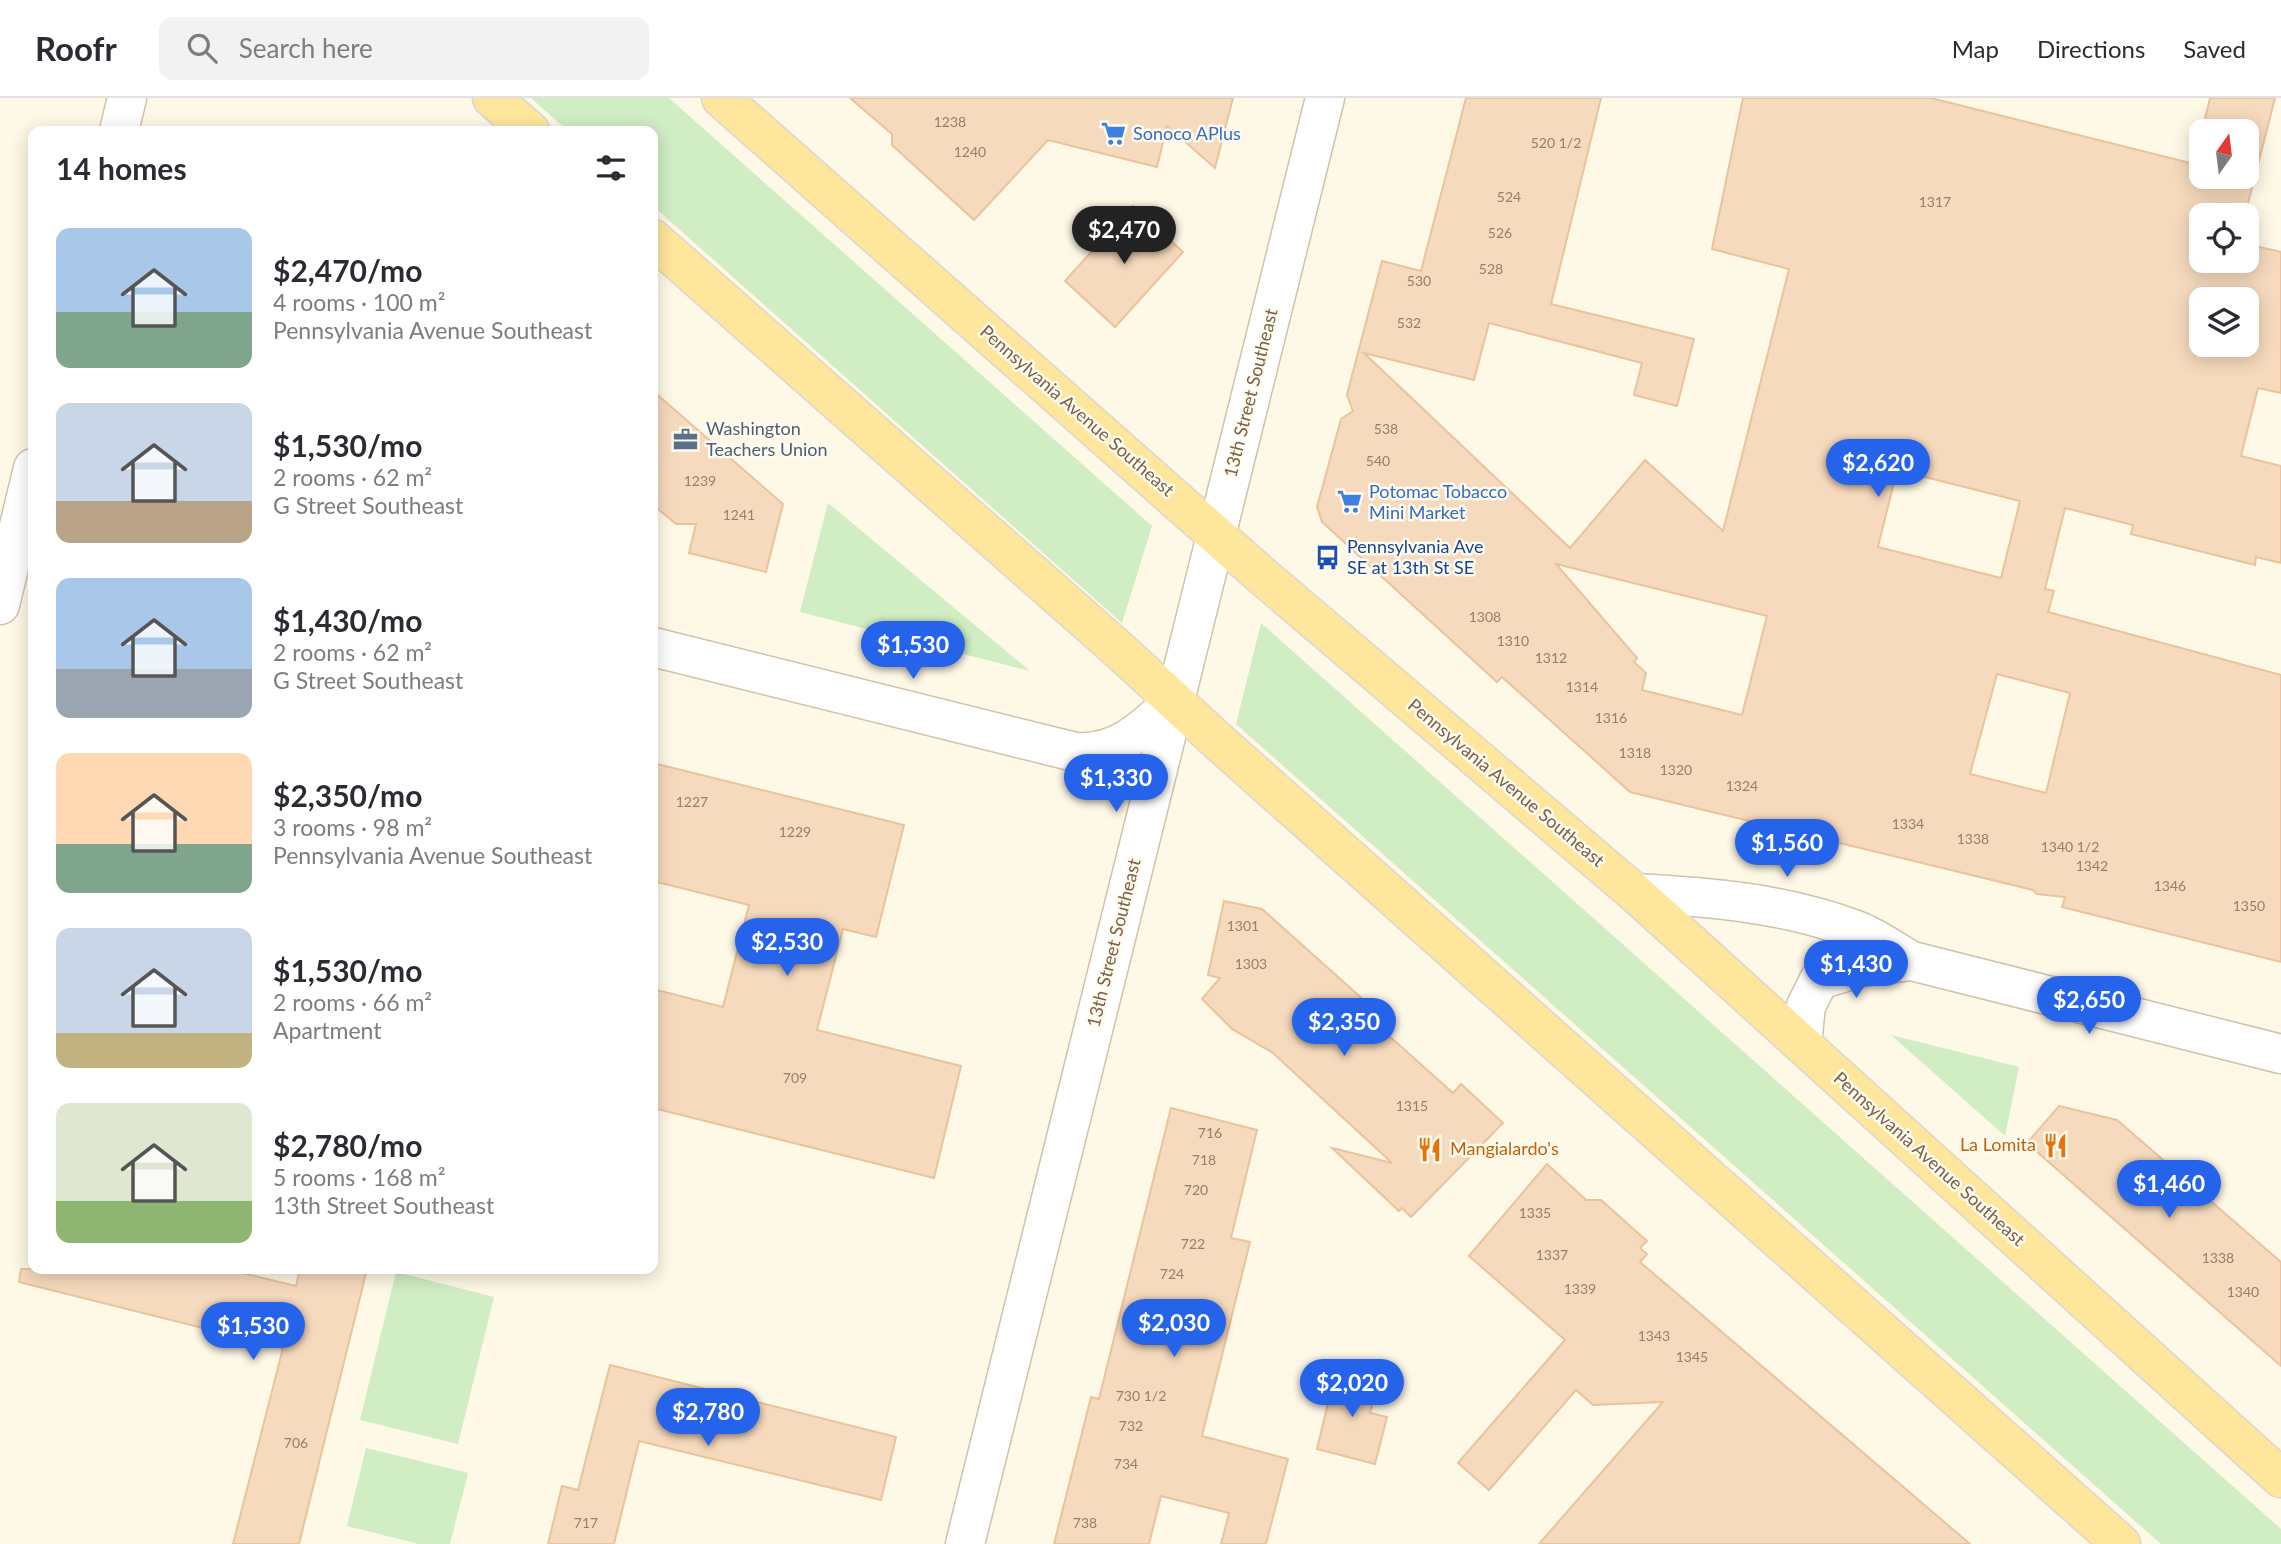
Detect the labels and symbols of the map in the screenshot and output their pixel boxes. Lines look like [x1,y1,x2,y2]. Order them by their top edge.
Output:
house number: 1238 [934,113,966,130]
north arrow [2189,119,2259,189]
supermarket icon: Sonoco APlus [1099,120,1127,148]
place label: Sonoco APlus [1133,122,1241,144]
house number: 520 1/2 [1531,134,1581,151]
house number: 1240 [954,143,986,160]
house number: 524 [1497,188,1521,205]
house number: 1317 [1919,193,1951,210]
pin: $2,470 [1067,206,1181,266]
house number: 526 [1488,224,1512,241]
house number: 528 [1479,260,1503,277]
house number: 530 [1407,272,1431,289]
street label: 13th Street Southeast [1218,306,1282,479]
house number: 532 [1397,314,1421,331]
street label: Pennsylvania Avenue Southeast [976,320,1180,501]
place label: Washington Teachers Union [706,417,828,460]
house number: 538 [1374,420,1398,437]
office icon: Washington Teachers Union [672,425,700,453]
pin: $2,620 [1821,440,1935,499]
house number: 540 [1366,452,1390,469]
house number: 1239 [684,472,716,489]
place label: Potomac Tobacco Mini Market [1369,480,1507,523]
supermarket icon: Potomac Tobacco Mini Market [1335,488,1363,516]
house number: 1241 [723,506,755,523]
place label: Pennsylvania Ave SE at 13th St SE [1347,535,1483,578]
bus stop icon: Pennsylvania Ave SE at 13th St SE [1313,543,1341,571]
house number: 1308 [1469,608,1501,625]
pin: $1,530 [856,622,970,681]
house number: 1310 [1497,632,1529,649]
house number: 1312 [1535,649,1567,666]
house number: 1314 [1566,678,1598,695]
street label: Pennsylvania Avenue Southeast [1404,694,1610,871]
house number: 1316 [1595,709,1627,726]
house number: 1318 [1619,744,1651,761]
pin: $1,330 [1059,754,1173,814]
house number: 1320 [1660,761,1692,778]
house number: 1324 [1726,777,1758,794]
house number: 1227 [676,793,708,810]
house number: 1334 [1892,815,1924,832]
pin: $1,560 [1730,820,1844,879]
house number: 1229 [779,823,811,840]
house number: 1338 [1957,830,1989,847]
house number: 1340 1/2 [2041,838,2099,855]
street label: 13th Street Southeast [1081,856,1145,1029]
house number: 1342 [2076,857,2108,874]
house number: 1346 [2154,877,2186,894]
house number: 1350 [2233,897,2265,914]
house number: 1301 [1227,917,1259,934]
pin: $2,530 [730,918,844,978]
pin: $1,430 [1799,940,1913,1000]
house number: 1303 [1235,955,1267,972]
pin: $2,650 [2032,976,2146,1036]
pin: $2,350 [1287,998,1401,1058]
street label: Pennsylvania Avenue Southeast [1829,1067,2030,1250]
house number: 709 [783,1069,807,1086]
house number: 1315 [1396,1097,1428,1114]
house number: 716 [1198,1124,1222,1141]
restaurant icon: La Lomita [2042,1131,2070,1159]
place label: La Lomita [1960,1133,2036,1155]
restaurant icon: Mangialardo's [1416,1135,1444,1163]
place label: Mangialardo's [1450,1137,1559,1159]
house number: 718 [1192,1151,1216,1168]
pin: $1,460 [2112,1160,2226,1220]
house number: 720 [1184,1181,1208,1198]
house number: 1335 [1519,1204,1551,1221]
house number: 722 [1181,1235,1205,1252]
house number: 1337 [1536,1246,1568,1263]
house number: 1338 [2202,1249,2234,1266]
house number: 724 [1160,1265,1184,1282]
house number: 1339 [1564,1280,1596,1297]
house number: 1340 [2227,1283,2259,1300]
pin: $2,030 [1117,1300,1231,1359]
pin: $1,530 [196,1302,310,1362]
house number: 1343 [1638,1327,1670,1344]
house number: 1345 [1676,1348,1708,1365]
pin: $2,020 [1295,1360,1409,1419]
house number: 730 1/2 [1116,1387,1166,1404]
pin: $2,780 [651,1388,765,1448]
house number: 732 [1119,1417,1143,1434]
house number: 706 [284,1434,308,1451]
house number: 734 [1114,1455,1138,1472]
house number: 717 [574,1514,598,1531]
house number: 738 [1073,1514,1097,1531]

